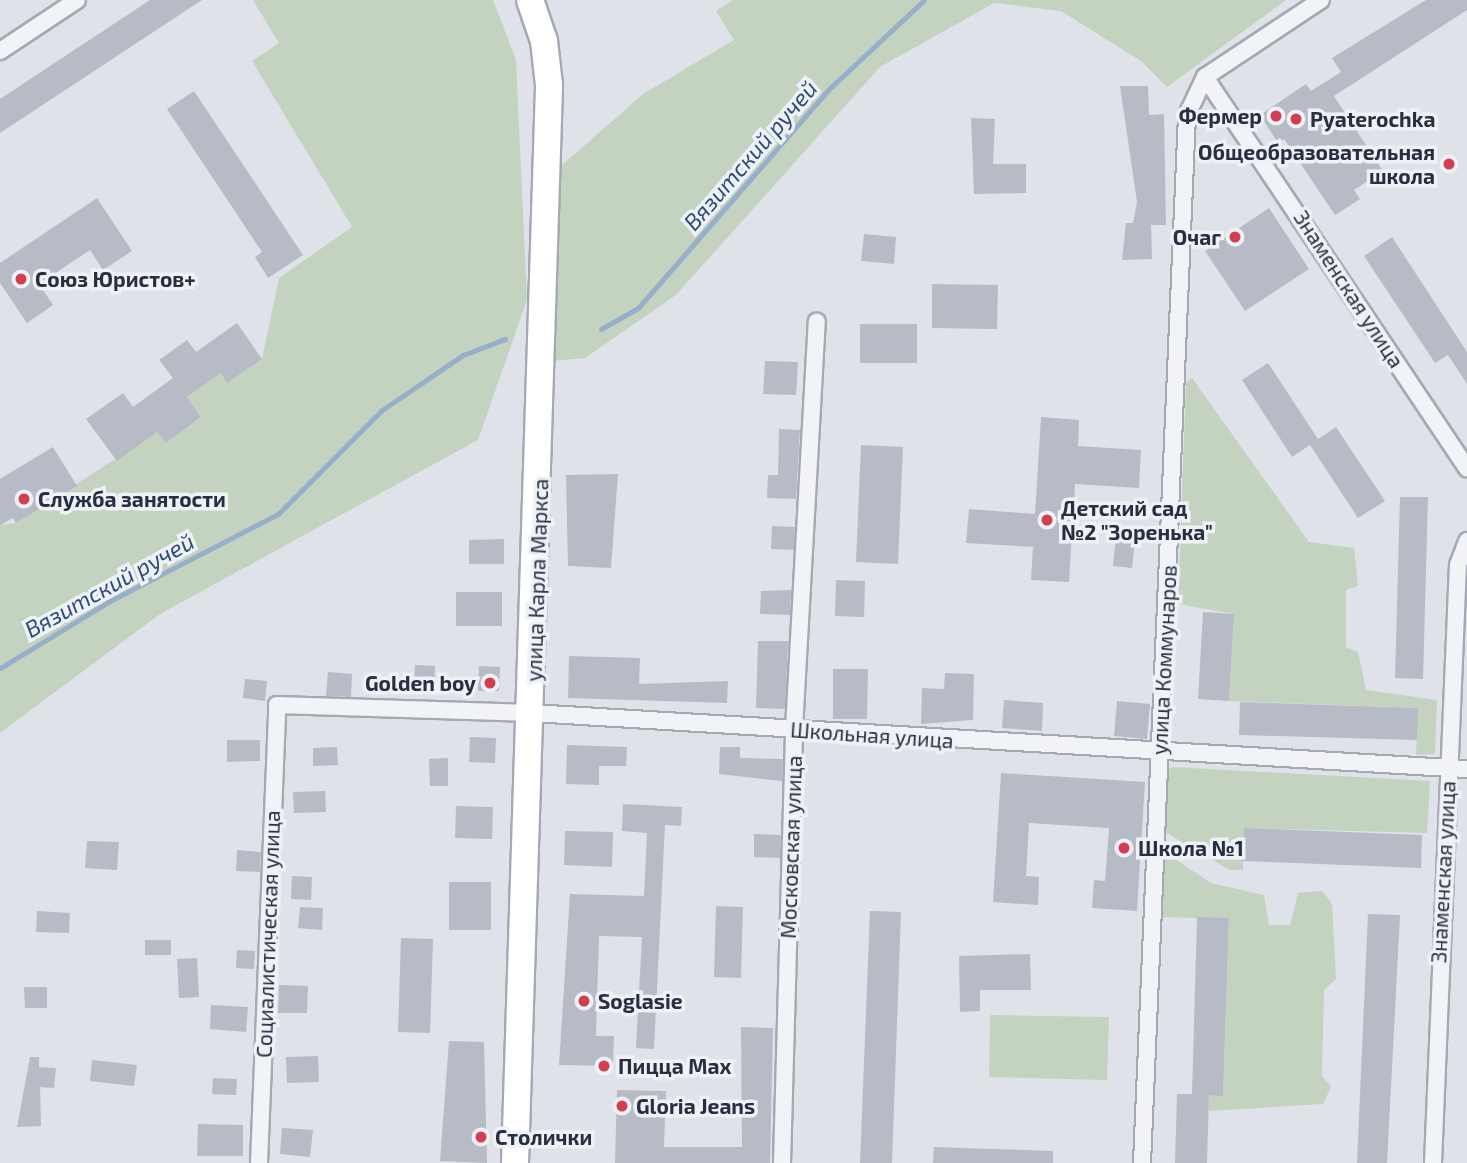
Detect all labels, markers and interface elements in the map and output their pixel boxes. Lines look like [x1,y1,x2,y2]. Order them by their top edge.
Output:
water label: Вязитский ручей [677,74,823,236]
place label: Фермер [1179,103,1262,129]
place label: Pyaterochka [1310,106,1435,132]
marker: Фермер [1268,108,1284,124]
marker: Pyaterochka [1288,111,1304,127]
place label: Общеобразовательная школа [1198,139,1435,189]
marker: Общеобразовательная школа [1441,156,1457,172]
street label: Знаменская улица [1289,206,1409,372]
place label: Очаг [1173,224,1221,250]
marker: Очаг [1227,229,1243,245]
place label: Союз Юристов+ [35,266,196,292]
marker: Союз Юристов+ [13,271,29,287]
street label: улица Карла Маркса [521,478,553,682]
place label: Служба занятости [38,486,226,512]
marker: Служба занятости [16,491,32,507]
place label: Детский сад №2 "Зоренька" [1061,495,1213,545]
marker: Детский сад №2 "Зоренька" [1039,512,1055,528]
water label: Вязитский ручей [19,527,199,643]
street label: улица Коммунаров [1146,564,1182,756]
place label: Golden boy [365,670,476,696]
marker: Golden boy [482,675,498,691]
street label: Школьная улица [789,717,955,753]
street label: Московская улица [775,755,807,939]
street label: Знаменская улица [1426,780,1460,964]
street label: Социалистическая улица [251,810,285,1058]
place label: Школа №1 [1138,835,1244,861]
marker: Школа №1 [1116,840,1132,856]
place label: Soglasie [598,988,683,1014]
marker: Soglasie [576,993,592,1009]
place label: Пицца Max [618,1053,731,1079]
marker: Пицца Max [596,1058,612,1074]
place label: Gloria Jeans [636,1093,756,1119]
marker: Gloria Jeans [614,1098,630,1114]
place label: Столички [495,1124,592,1150]
marker: Столички [473,1129,489,1145]

